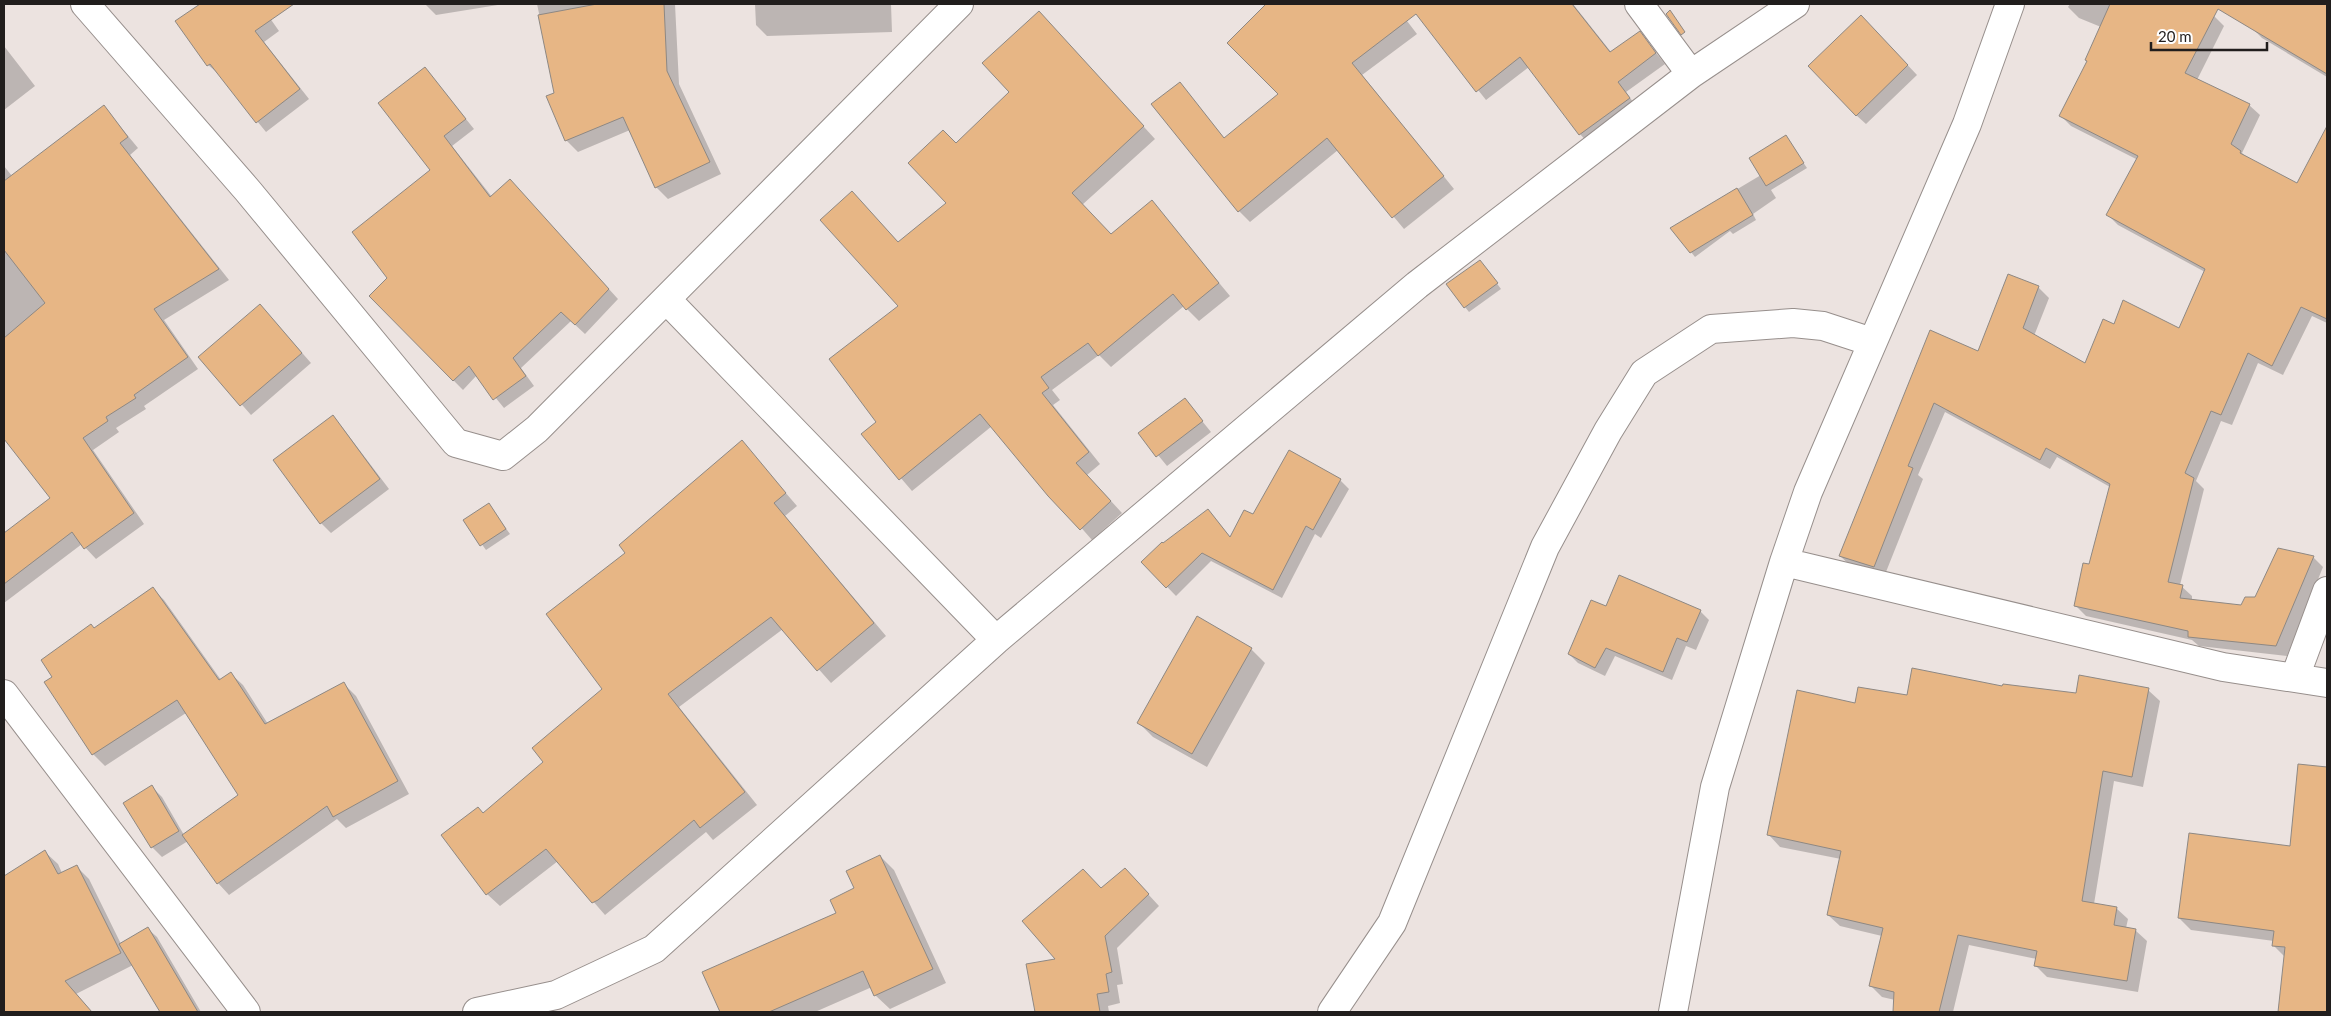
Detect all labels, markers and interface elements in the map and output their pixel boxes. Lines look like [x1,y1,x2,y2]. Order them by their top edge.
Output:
scale bar [2151,20,2267,52]
text: 20 m [2158,27,2192,45]

